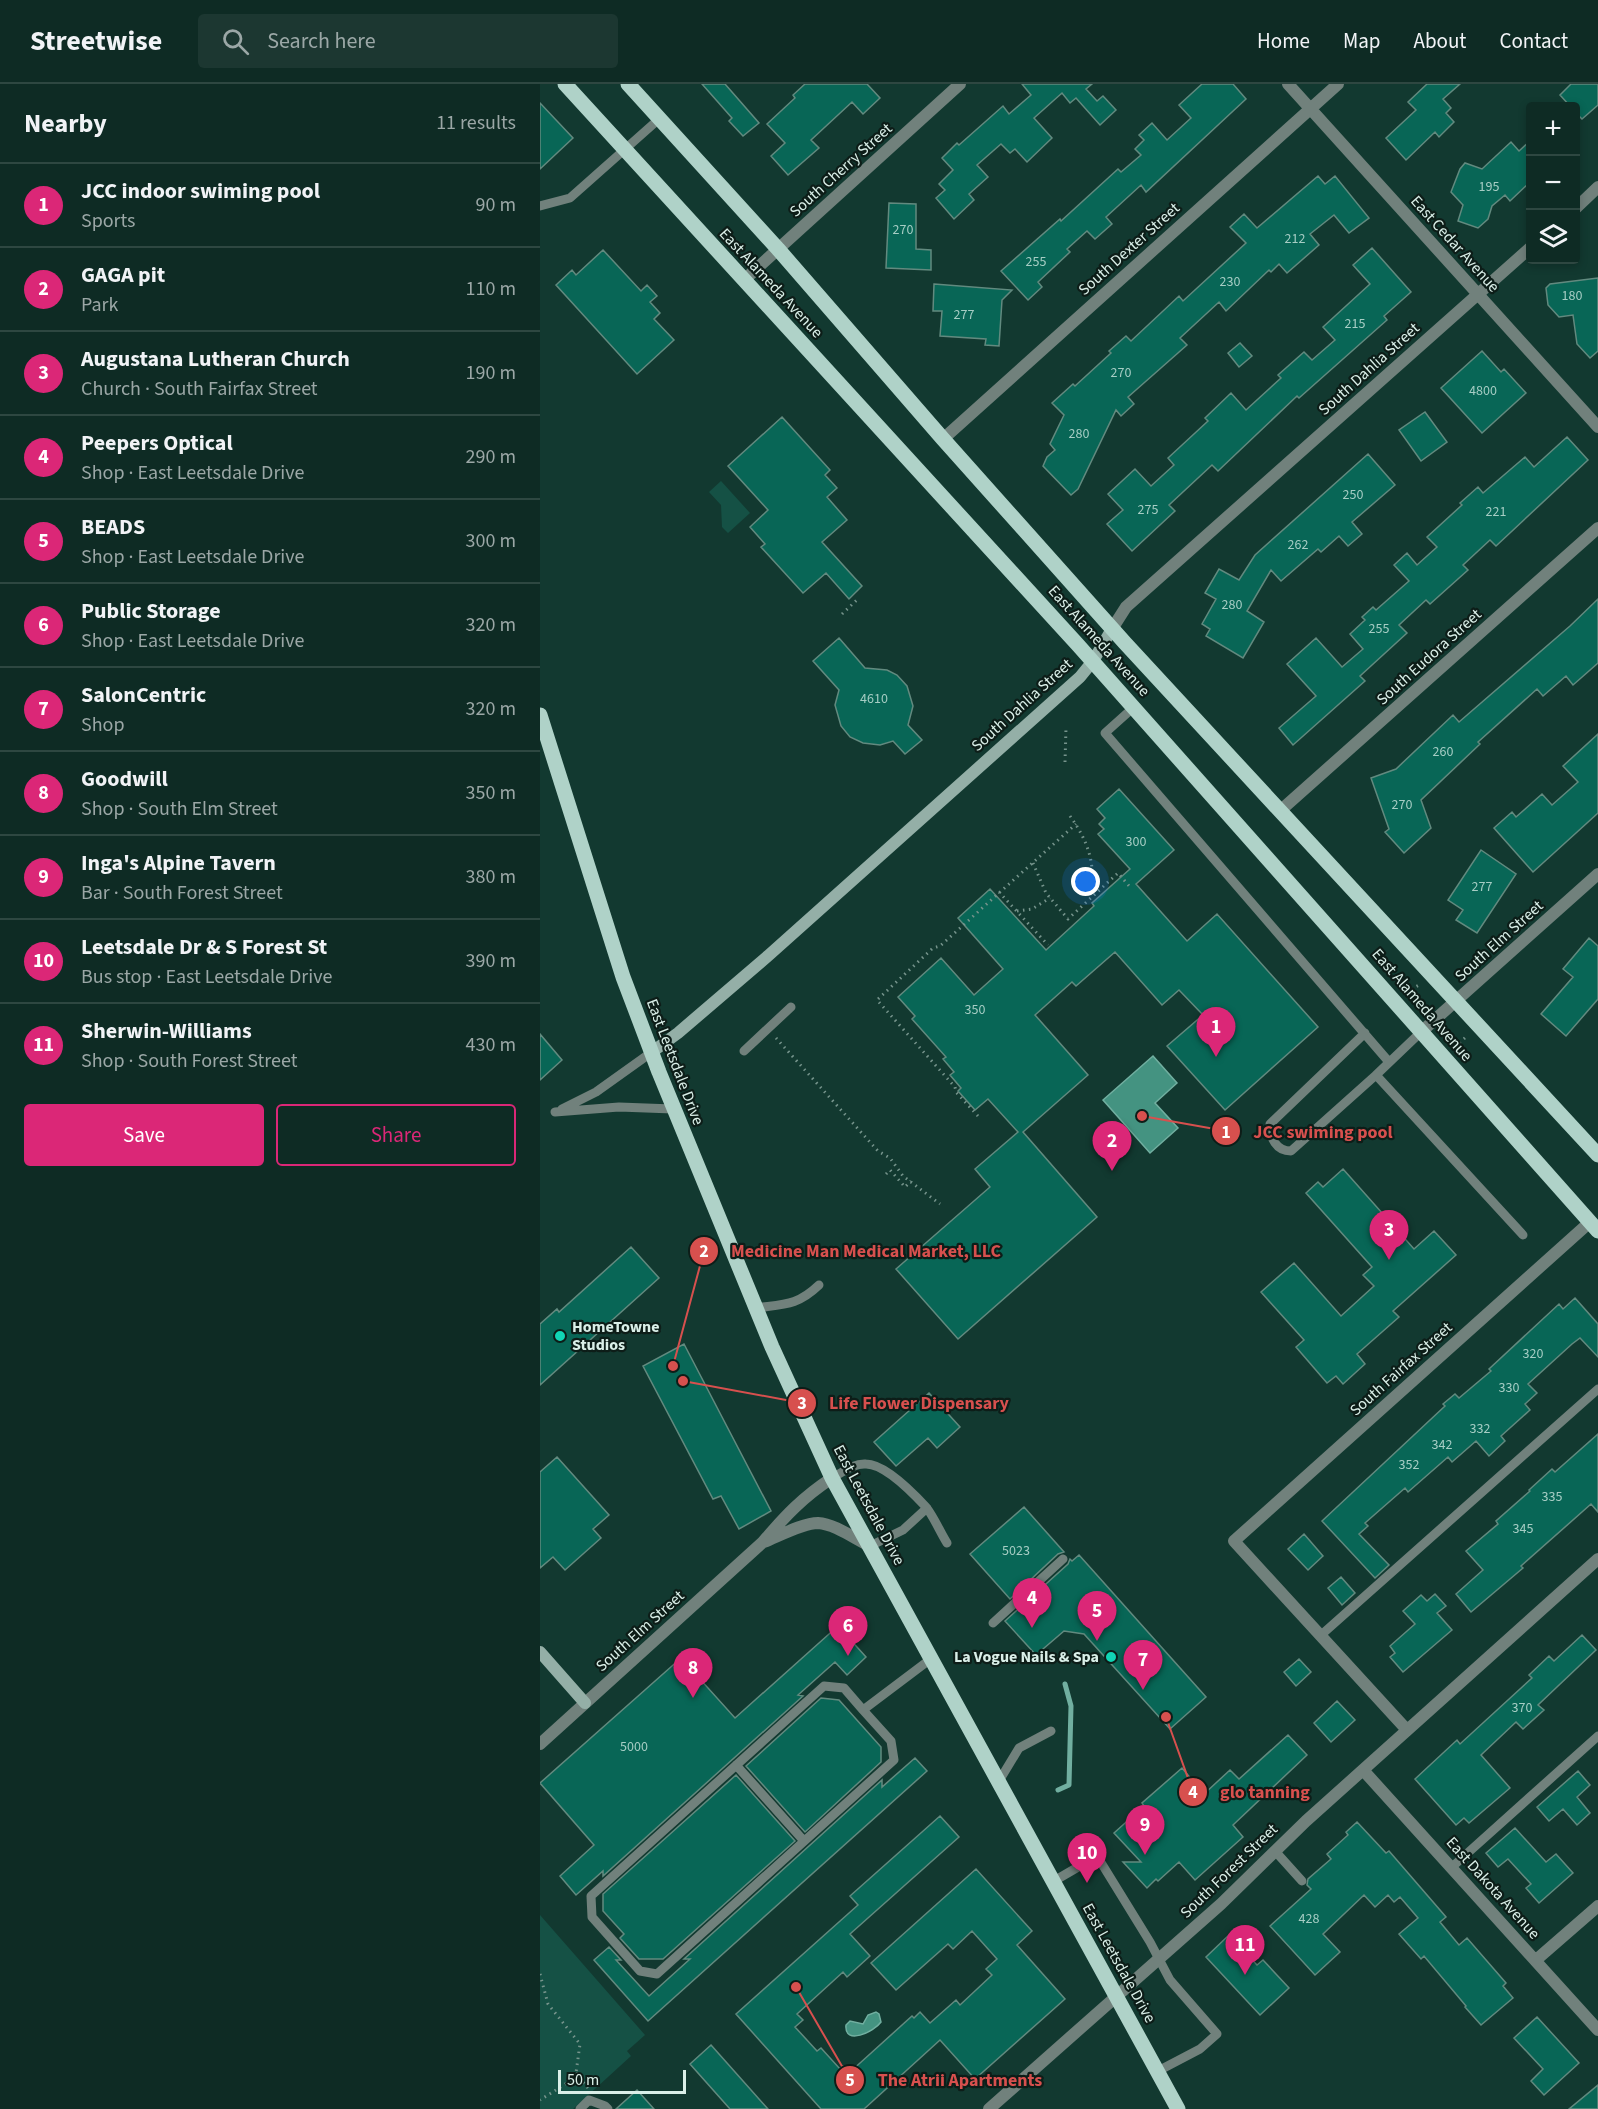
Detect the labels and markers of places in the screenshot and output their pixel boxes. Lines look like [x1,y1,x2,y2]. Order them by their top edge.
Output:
pin: 1 [1196,1008,1236,1057]
callout: JCC swiming pool [1211,1113,1404,1149]
pin: 2 [1092,1122,1132,1171]
pin: 3 [1370,1210,1408,1260]
callout: Medicine Man Medical Market, LLC [689,1233,1012,1269]
place label: HomeTowne Studios [572,1316,660,1356]
marker: HomeTowne Studios [553,1329,567,1343]
callout: Life Flower Dispensary [787,1385,1021,1421]
pin: 4 [1012,1578,1052,1628]
pin: 5 [1078,1592,1116,1641]
pin: 6 [828,1606,868,1656]
pin: 7 [1124,1640,1162,1690]
place label: La Vogue Nails & Spa [954,1646,1099,1668]
pin: 8 [674,1648,712,1698]
marker: La Vogue Nails & Spa [1104,1650,1118,1664]
callout: glo tanning [1178,1774,1322,1810]
pin: 9 [1126,1806,1164,1855]
pin: 10 [1068,1834,1106,1883]
pin: 11 [1226,1926,1264,1975]
callout: The Atrii Apartments [835,2062,1054,2098]

